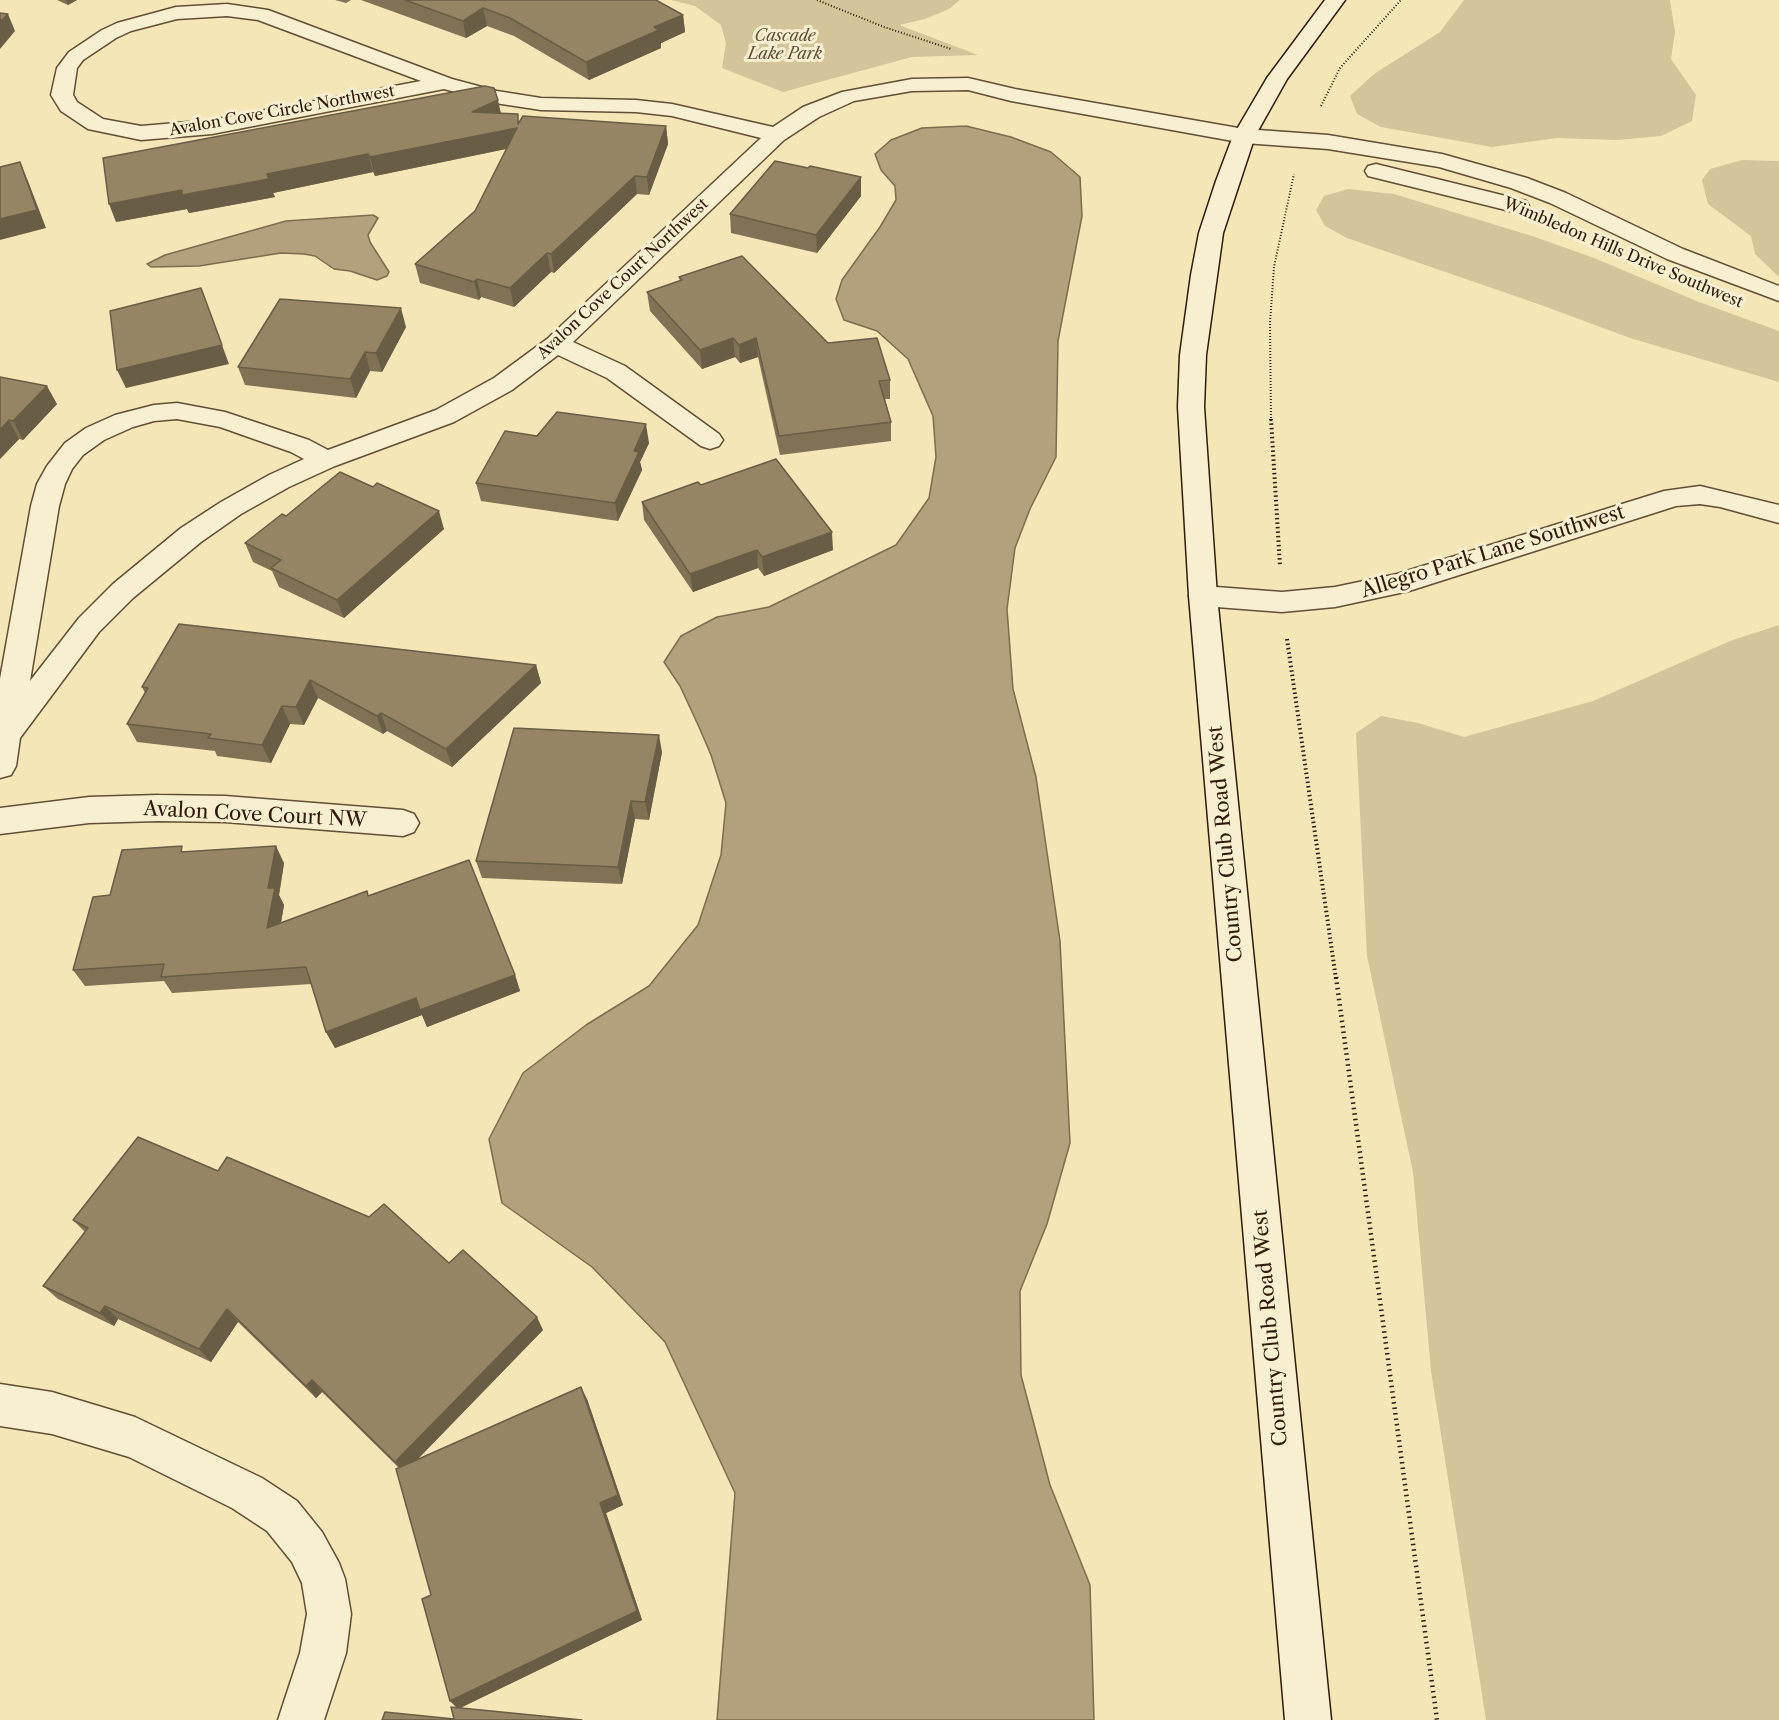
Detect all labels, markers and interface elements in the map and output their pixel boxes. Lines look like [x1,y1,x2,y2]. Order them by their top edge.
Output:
park label: Cascade Lake Park [748,26,822,64]
street label: Avalon Cove Circle Northwest [168,82,396,140]
street label: Wimbledon Hills Drive Southwest [1500,194,1746,312]
street label: Avalon Cove Court Northwest [533,195,713,363]
street label: Allegro Park Lane Southwest [1358,500,1628,604]
street label: Country Club Road West [1204,725,1248,963]
street label: Avalon Cove Court NW [143,797,367,833]
street label: Country Club Road West [1249,1209,1293,1447]

